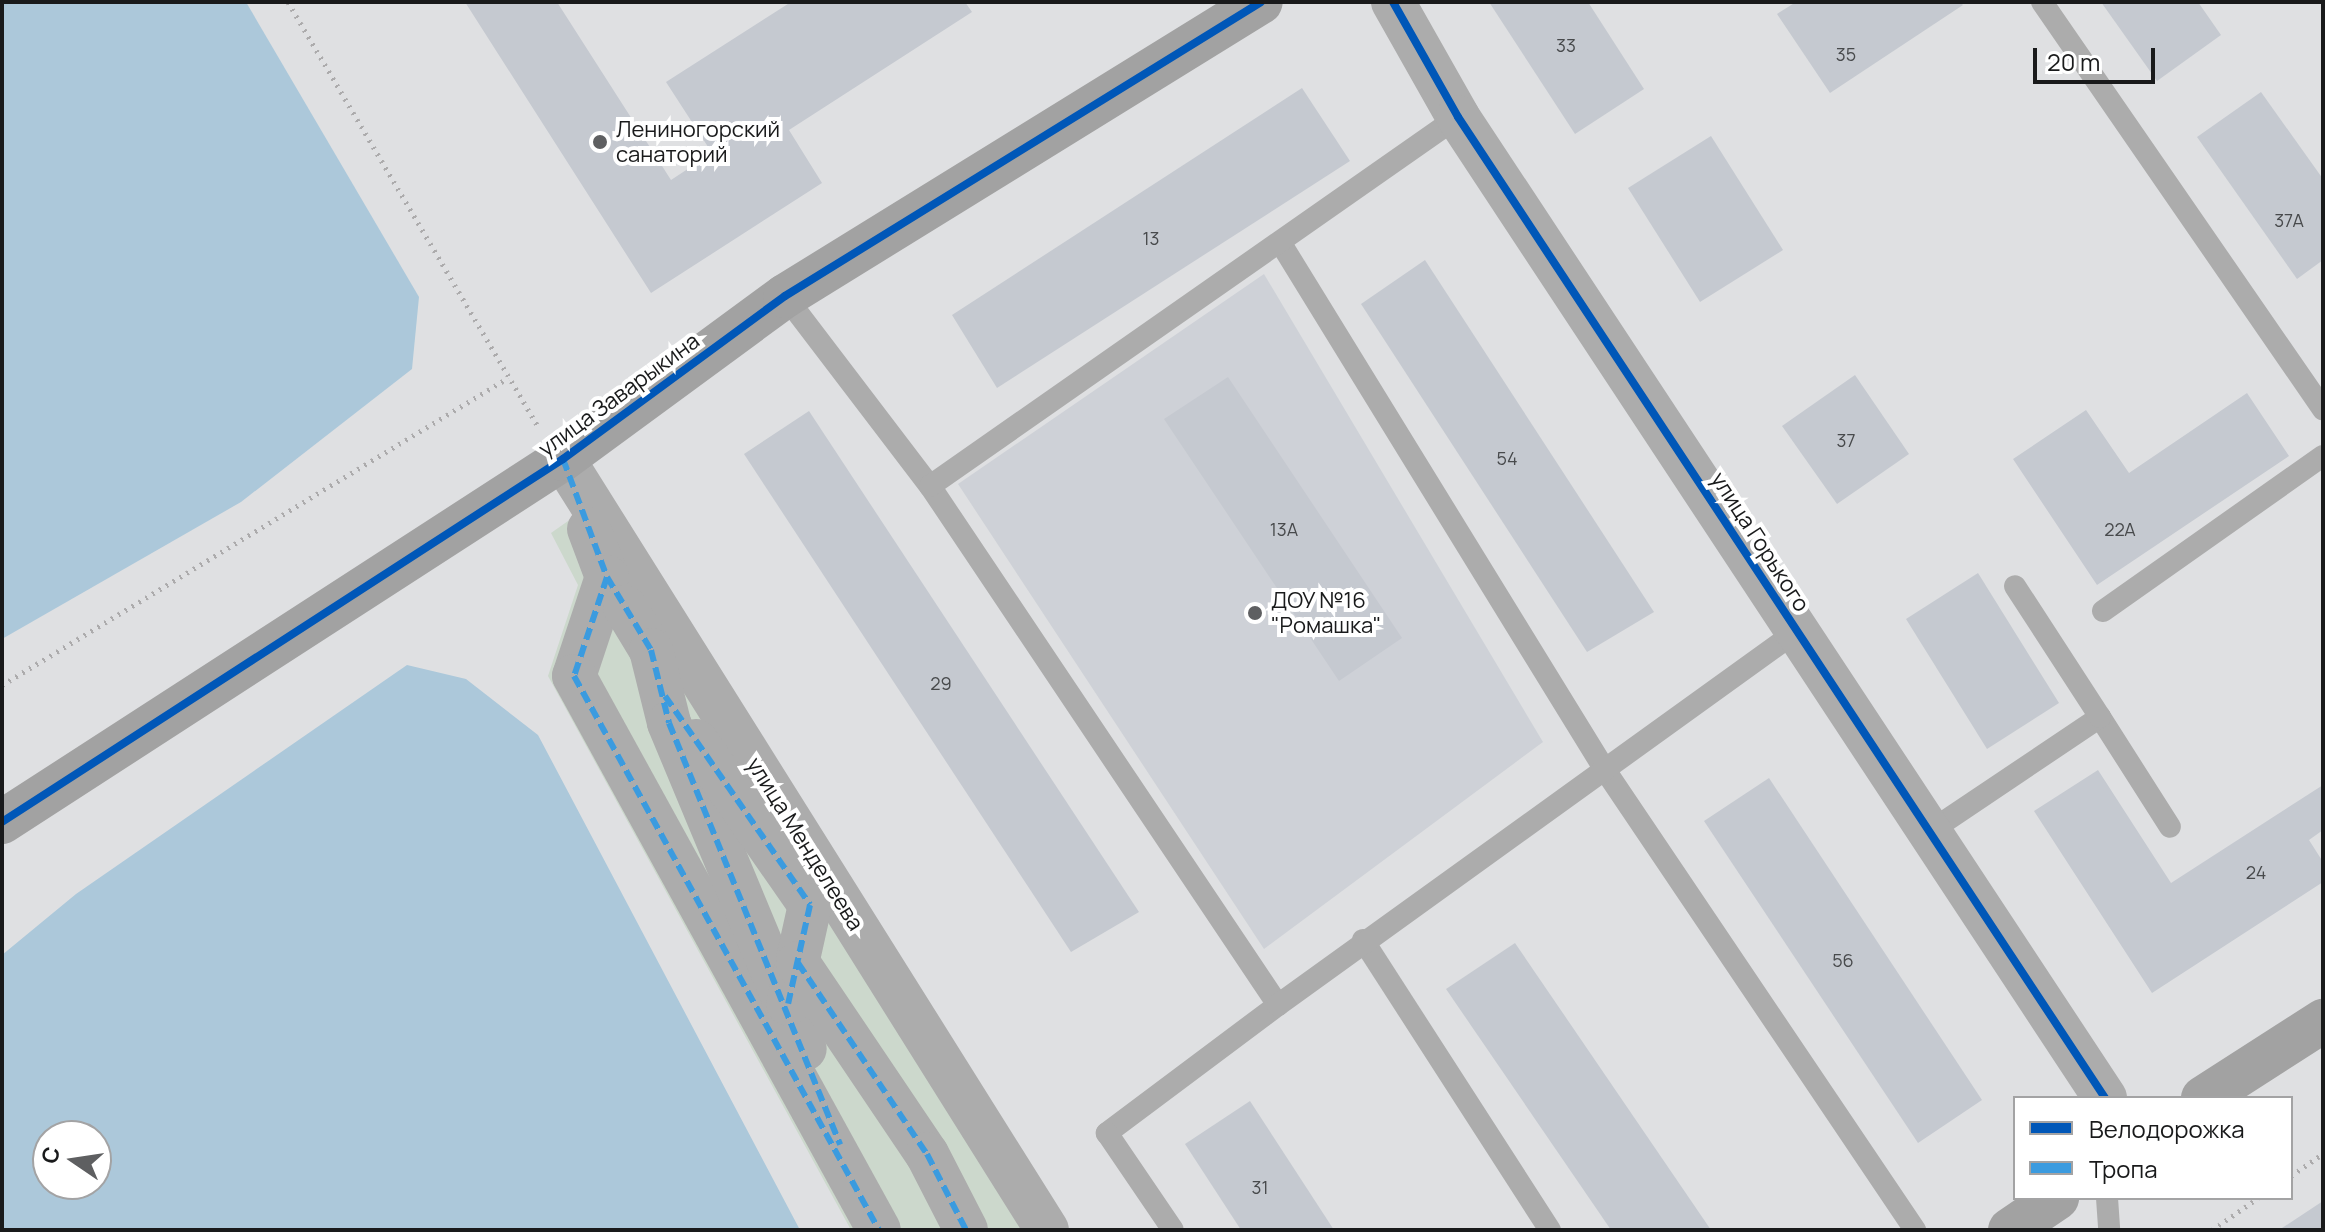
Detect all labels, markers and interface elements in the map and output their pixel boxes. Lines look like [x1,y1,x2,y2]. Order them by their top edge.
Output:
scale bar [2037,32,2159,82]
house number: 33 [1556,34,1576,56]
house number: 35 [1836,43,1856,65]
text: 20 m [2047,45,2100,78]
place label: Лениногорский санаторий [616,116,780,168]
marker: Лениногорский санаторий [591,133,609,151]
house number: 37А [2274,209,2304,231]
house number: 13 [1143,227,1159,249]
street label: улица Заварыкина [533,328,705,462]
house number: 37 [1837,429,1855,451]
house number: 54 [1496,447,1518,469]
street label: улица Горького [1705,467,1815,617]
house number: 13А [1270,518,1298,540]
house number: 22А [2104,518,2136,540]
place label: ДОУ №16 "Ромашка" [1271,587,1381,638]
marker: ДОУ №16 "Ромашка" [1246,604,1264,622]
house number: 29 [930,672,952,694]
street label: улица Менделеева [741,752,869,936]
house number: 24 [2246,861,2266,883]
house number: 56 [1832,949,1854,971]
legend [2013,1096,2293,1200]
text: Велодорожка [2089,1112,2244,1145]
north arrow [32,1120,112,1200]
text: С [34,1144,67,1166]
text: Тропа [2089,1152,2158,1185]
house number: 31 [1252,1176,1268,1198]

